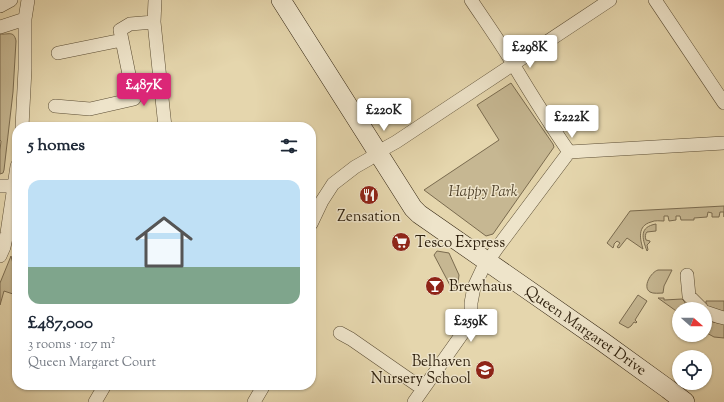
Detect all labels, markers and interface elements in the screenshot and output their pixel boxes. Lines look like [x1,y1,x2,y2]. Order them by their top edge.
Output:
pin: £298K [502,35,558,69]
text: £298K [512,39,548,57]
pin: £487K [116,73,172,107]
text: £487K [126,77,162,95]
pin: £220K [356,98,412,132]
text: £220K [366,102,402,120]
pin: £222K [544,105,600,139]
text: £222K [555,109,589,127]
text: 5 homes [28,134,85,158]
icon: filters [278,135,300,157]
park label: Happy Park [448,182,518,203]
restaurant icon: Zensation [358,184,380,206]
icon: home [128,206,200,278]
place label: Zensation [337,207,401,228]
supermarket icon: Tesco Express [390,231,412,253]
place label: Tesco Express [415,233,505,254]
bar icon: Brewhaus [424,275,446,297]
place label: Brewhaus [449,277,512,298]
street label: Queen Margaret Drive [520,281,650,381]
north arrow [672,302,712,342]
map controls [672,302,712,390]
pin: £259K [443,309,499,343]
text: £487,000 [28,312,93,336]
text: £259K [454,313,488,331]
text: 3 rooms · 107 m² [28,336,115,354]
button: locate [672,350,712,390]
place label: Belhaven Nursery School [371,352,471,390]
text: Queen Margaret Court [28,354,156,372]
school or university icon: Belhaven Nursery School [474,359,496,381]

